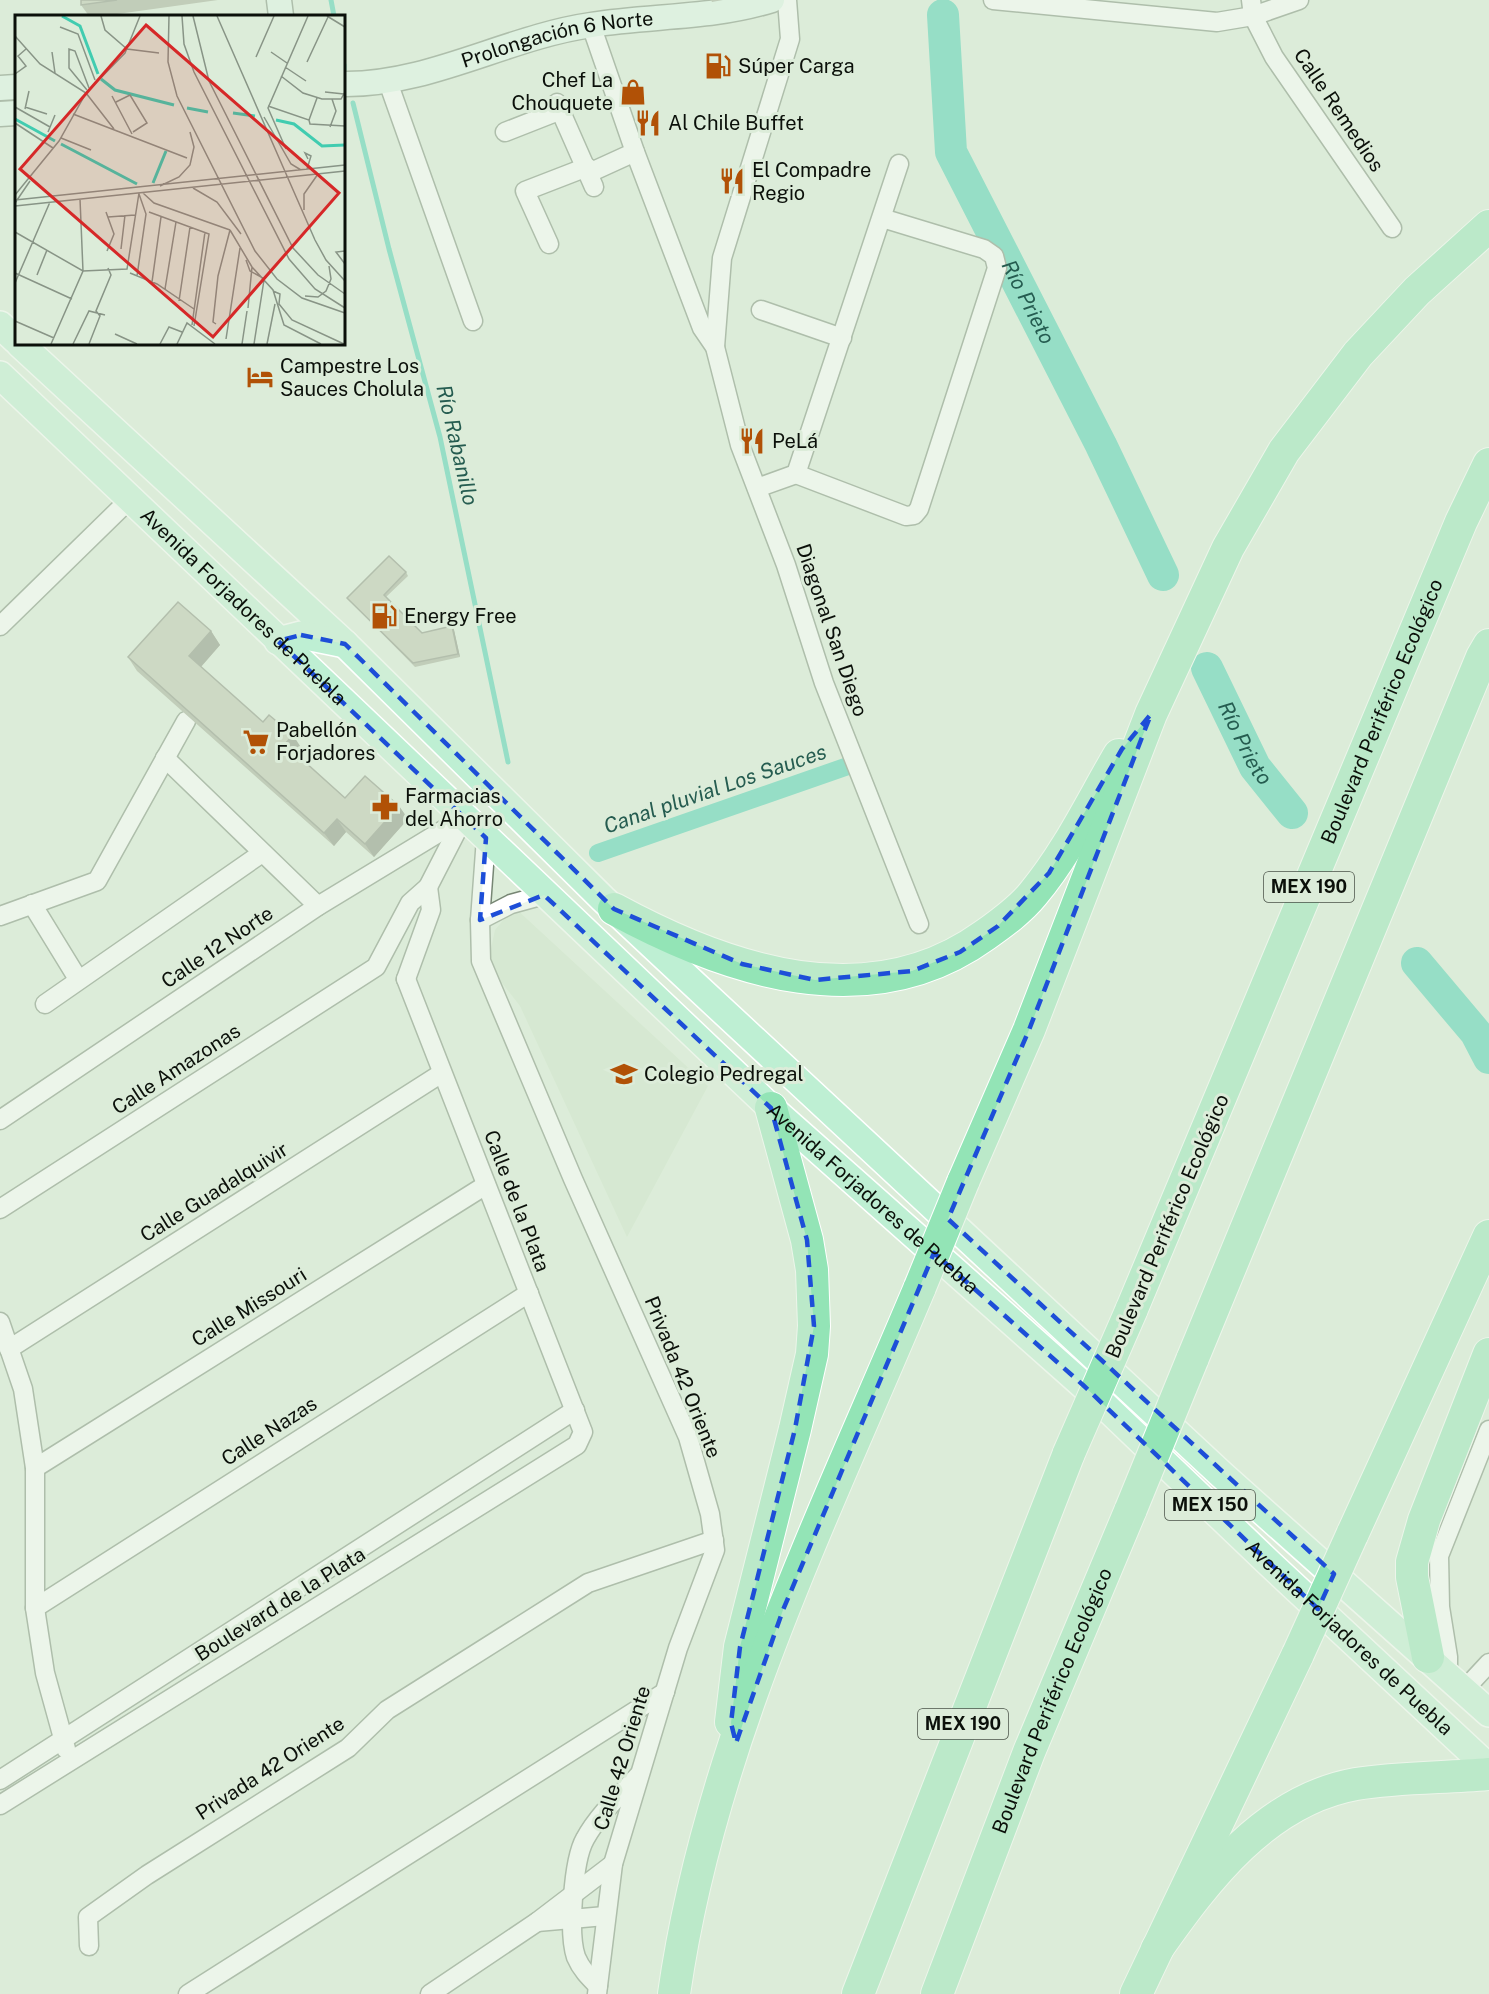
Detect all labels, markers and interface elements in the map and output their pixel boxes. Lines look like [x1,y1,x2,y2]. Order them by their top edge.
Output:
street label: Prolongación 6 Norte [458,6,654,73]
inset map [15,15,345,345]
street label: Calle Remedios [1289,44,1389,176]
fuel station icon: Súper Carga [703,51,733,81]
place label: Súper Carga [738,54,854,78]
place label: Chef La Chouquete [512,68,613,115]
shop icon: Chef La Chouquete [618,77,648,107]
restaurant icon: Al Chile Buffet [633,108,663,138]
place label: Al Chile Buffet [668,111,804,135]
place label: El Compadre Regio [752,158,871,205]
restaurant icon: El Compadre Regio [717,166,747,196]
water label: Río Prieto [996,256,1060,348]
place label: Campestre Los Sauces Cholula [280,354,424,401]
hotel icon: Campestre Los Sauces Cholula [245,362,275,392]
water label: Río Rabanillo [431,382,484,508]
restaurant icon: PeLá [737,426,767,456]
place label: PeLá [772,429,818,453]
street label: Avenida Forjadores de Puebla [136,503,351,710]
street label: Diagonal San Diego [791,540,873,720]
street label: Boulevard Periférico Ecológico [1316,575,1448,847]
fuel station icon: Energy Free [369,601,399,631]
place label: Energy Free [404,604,517,628]
water label: Río Prieto [1213,697,1277,790]
place label: Pabellón Forjadores [276,718,375,765]
supermarket icon: Pabellón Forjadores [241,727,271,757]
water label: Canal pluvial Los Sauces [600,739,829,838]
place label: Farmacias del Ahorro [405,784,503,831]
pharmacy icon: Farmacias del Ahorro [370,792,400,822]
road number: MEX 190 [1264,872,1354,902]
street label: Calle 12 Norte [157,901,277,993]
street label: Calle Amazonas [107,1019,245,1119]
school or university icon: Colegio Pedregal [609,1059,639,1089]
place label: Colegio Pedregal [644,1062,803,1086]
street label: Boulevard Periférico Ecológico [1100,1090,1234,1362]
street label: Avenida Forjadores de Puebla [762,1098,984,1299]
street label: Calle de la Plata [479,1127,555,1275]
street label: Calle Guadalquivir [136,1137,292,1247]
street label: Calle Missouri [187,1262,311,1352]
street label: Privada 42 Oriente [640,1293,726,1461]
street label: Calle Nazas [217,1391,321,1471]
road number: MEX 150 [1165,1490,1255,1520]
street label: Avenida Forjadores de Puebla [1240,1535,1458,1740]
street label: Boulevard de la Plata [190,1542,370,1666]
street label: Boulevard Periférico Ecológico [987,1564,1117,1837]
street label: Calle 42 Oriente [589,1683,655,1833]
road number: MEX 190 [918,1709,1008,1739]
street label: Privada 42 Oriente [191,1711,349,1825]

